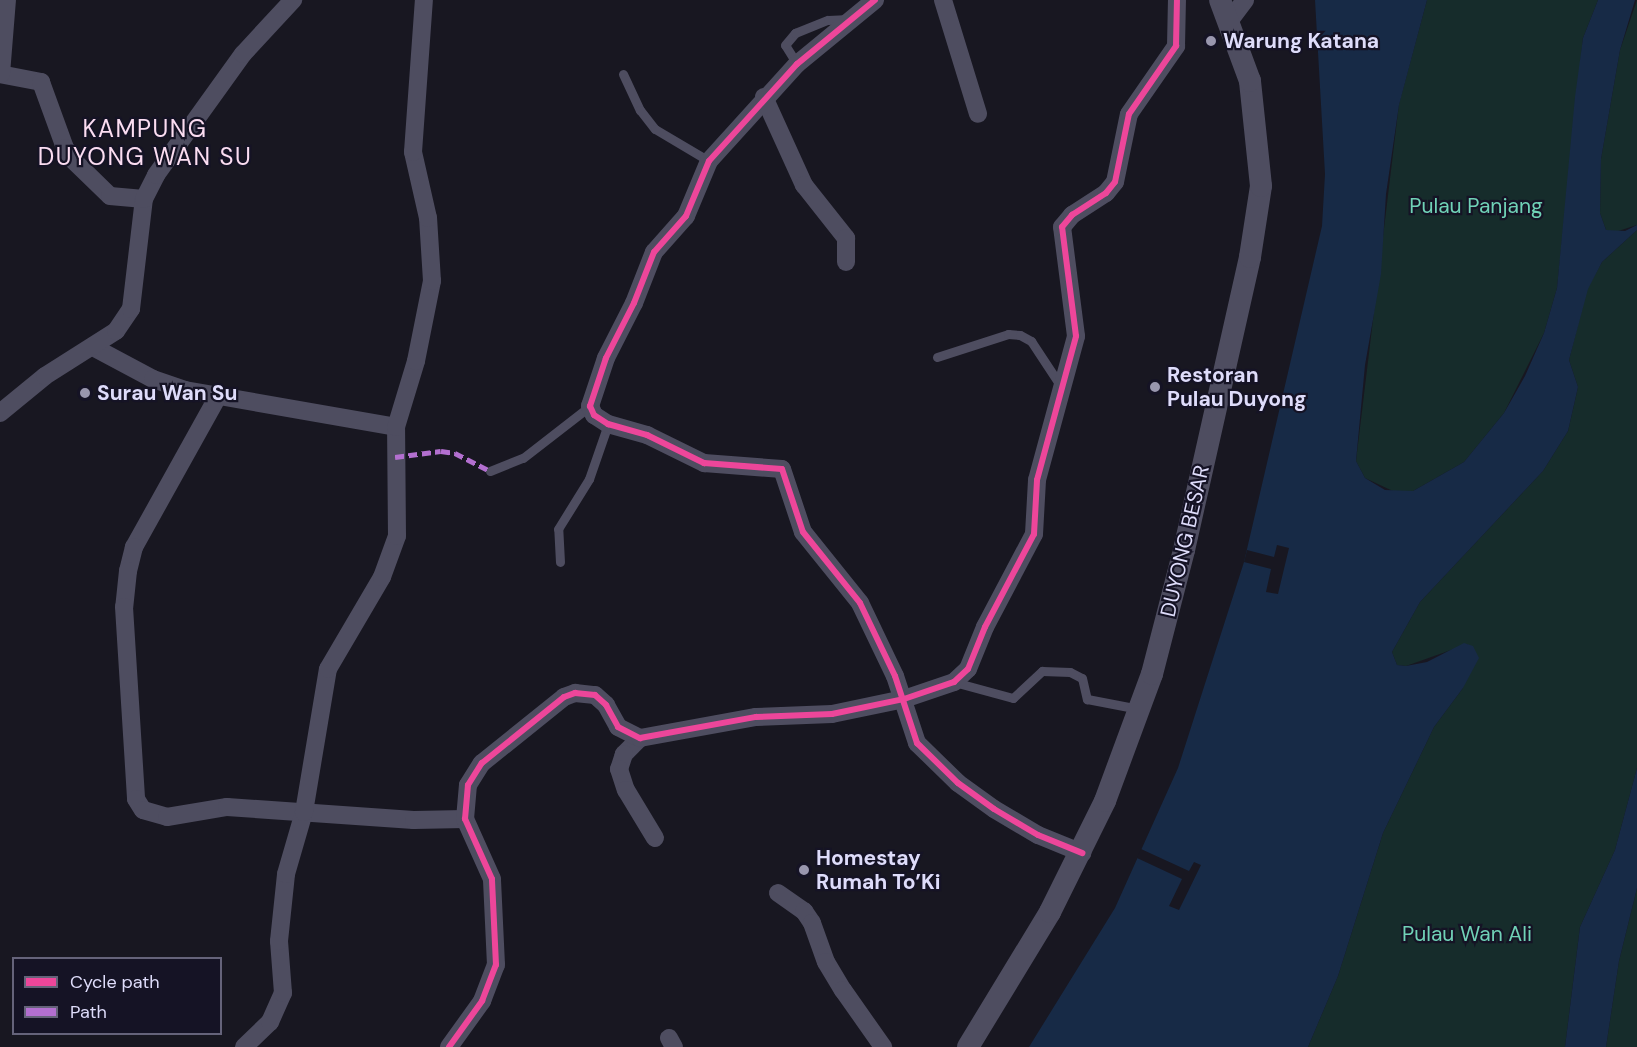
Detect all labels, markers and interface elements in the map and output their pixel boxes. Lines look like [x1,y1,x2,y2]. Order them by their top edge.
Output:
place label: Warung Katana [1223,28,1379,54]
marker: Warung Katana [1204,34,1218,48]
district label: KAMPUNG DUYONG WAN SU [38,115,252,171]
park label: Pulau Panjang [1409,193,1543,219]
place label: Restoran Pulau Duyong [1167,362,1306,412]
place label: Surau Wan Su [97,380,237,406]
marker: Restoran Pulau Duyong [1148,380,1162,394]
marker: Surau Wan Su [78,386,92,400]
street label: DUYONG BESAR [1155,463,1215,619]
place label: Homestay Rumah To’Ki [816,845,940,895]
marker: Homestay Rumah To’Ki [797,863,811,877]
park label: Pulau Wan Ali [1402,921,1532,947]
legend [12,957,222,1035]
text: Cycle path [70,970,160,994]
text: Path [70,1000,107,1024]

